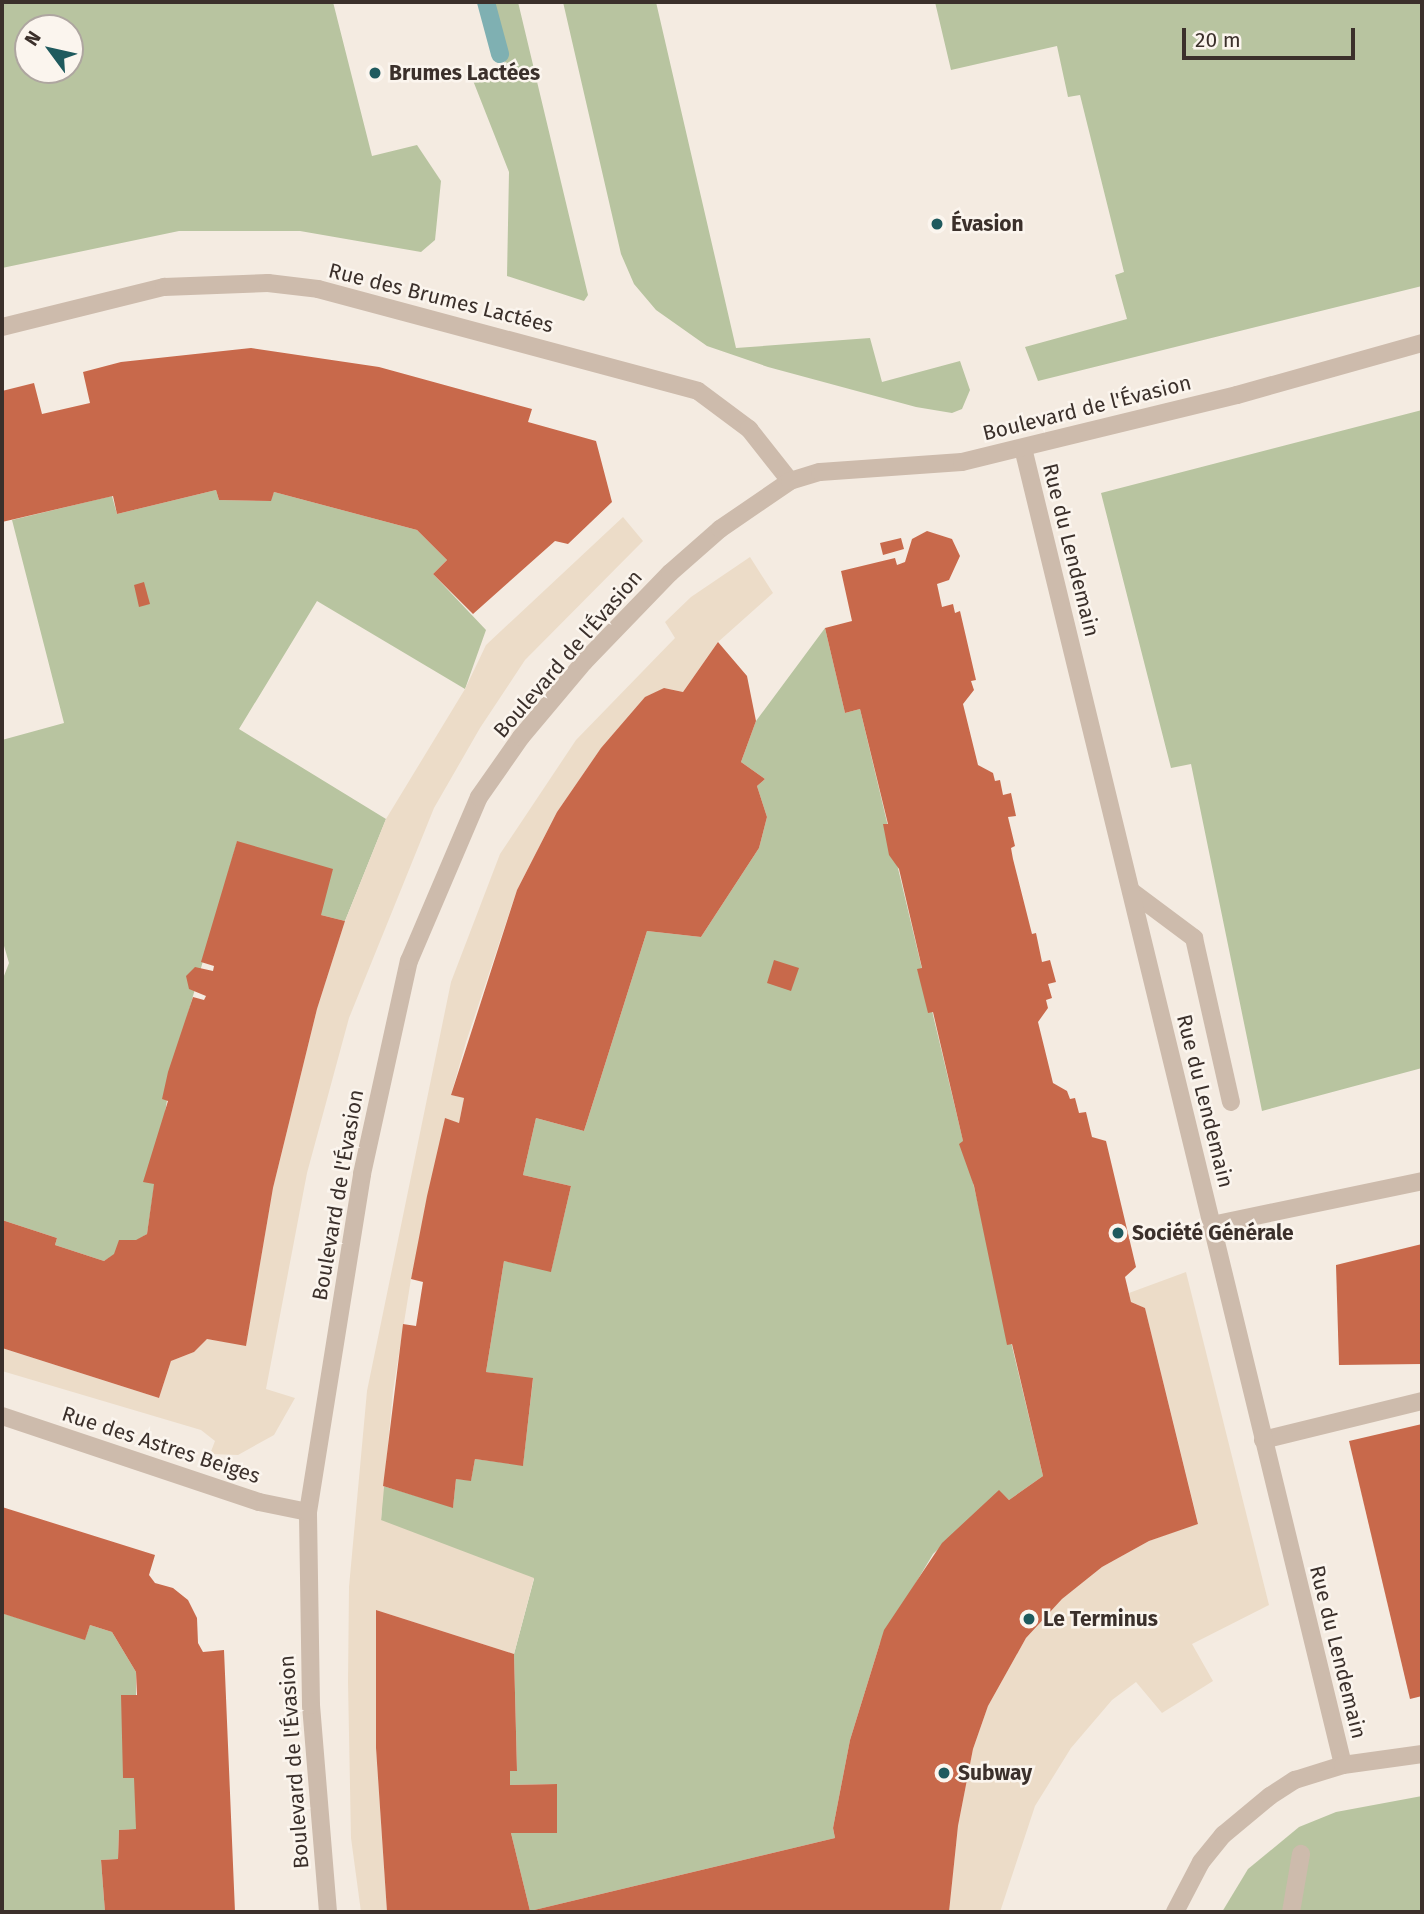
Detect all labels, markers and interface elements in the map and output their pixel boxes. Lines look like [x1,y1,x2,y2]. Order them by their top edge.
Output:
north arrow [14,14,84,84]
scale bar [1186,14,1359,58]
text: N [20,27,46,50]
text: 20 m [1195,27,1241,53]
place label: Brumes Lactées [389,60,540,86]
marker: Brumes Lactées [367,65,383,81]
place label: Évasion [951,211,1024,237]
marker: Évasion [929,216,945,232]
street label: Rue des Brumes Lactées [326,258,556,338]
street label: Boulevard de l'Évasion [980,370,1194,446]
street label: Rue du Lendemain [1037,461,1105,639]
street label: Boulevard de l'Évasion [488,565,648,743]
street label: Rue du Lendemain [1171,1012,1239,1190]
street label: Boulevard de l'Évasion [307,1087,369,1303]
place label: Société Générale [1132,1220,1294,1246]
marker: Société Générale [1110,1225,1126,1241]
street label: Rue des Astres Beiges [59,1401,263,1489]
street label: Rue du Lendemain [1304,1563,1372,1741]
place label: Le Terminus [1043,1606,1158,1632]
marker: Le Terminus [1021,1611,1037,1627]
street label: Boulevard de l'Évasion [274,1654,314,1870]
place label: Subway [958,1760,1032,1786]
marker: Subway [936,1765,952,1781]

